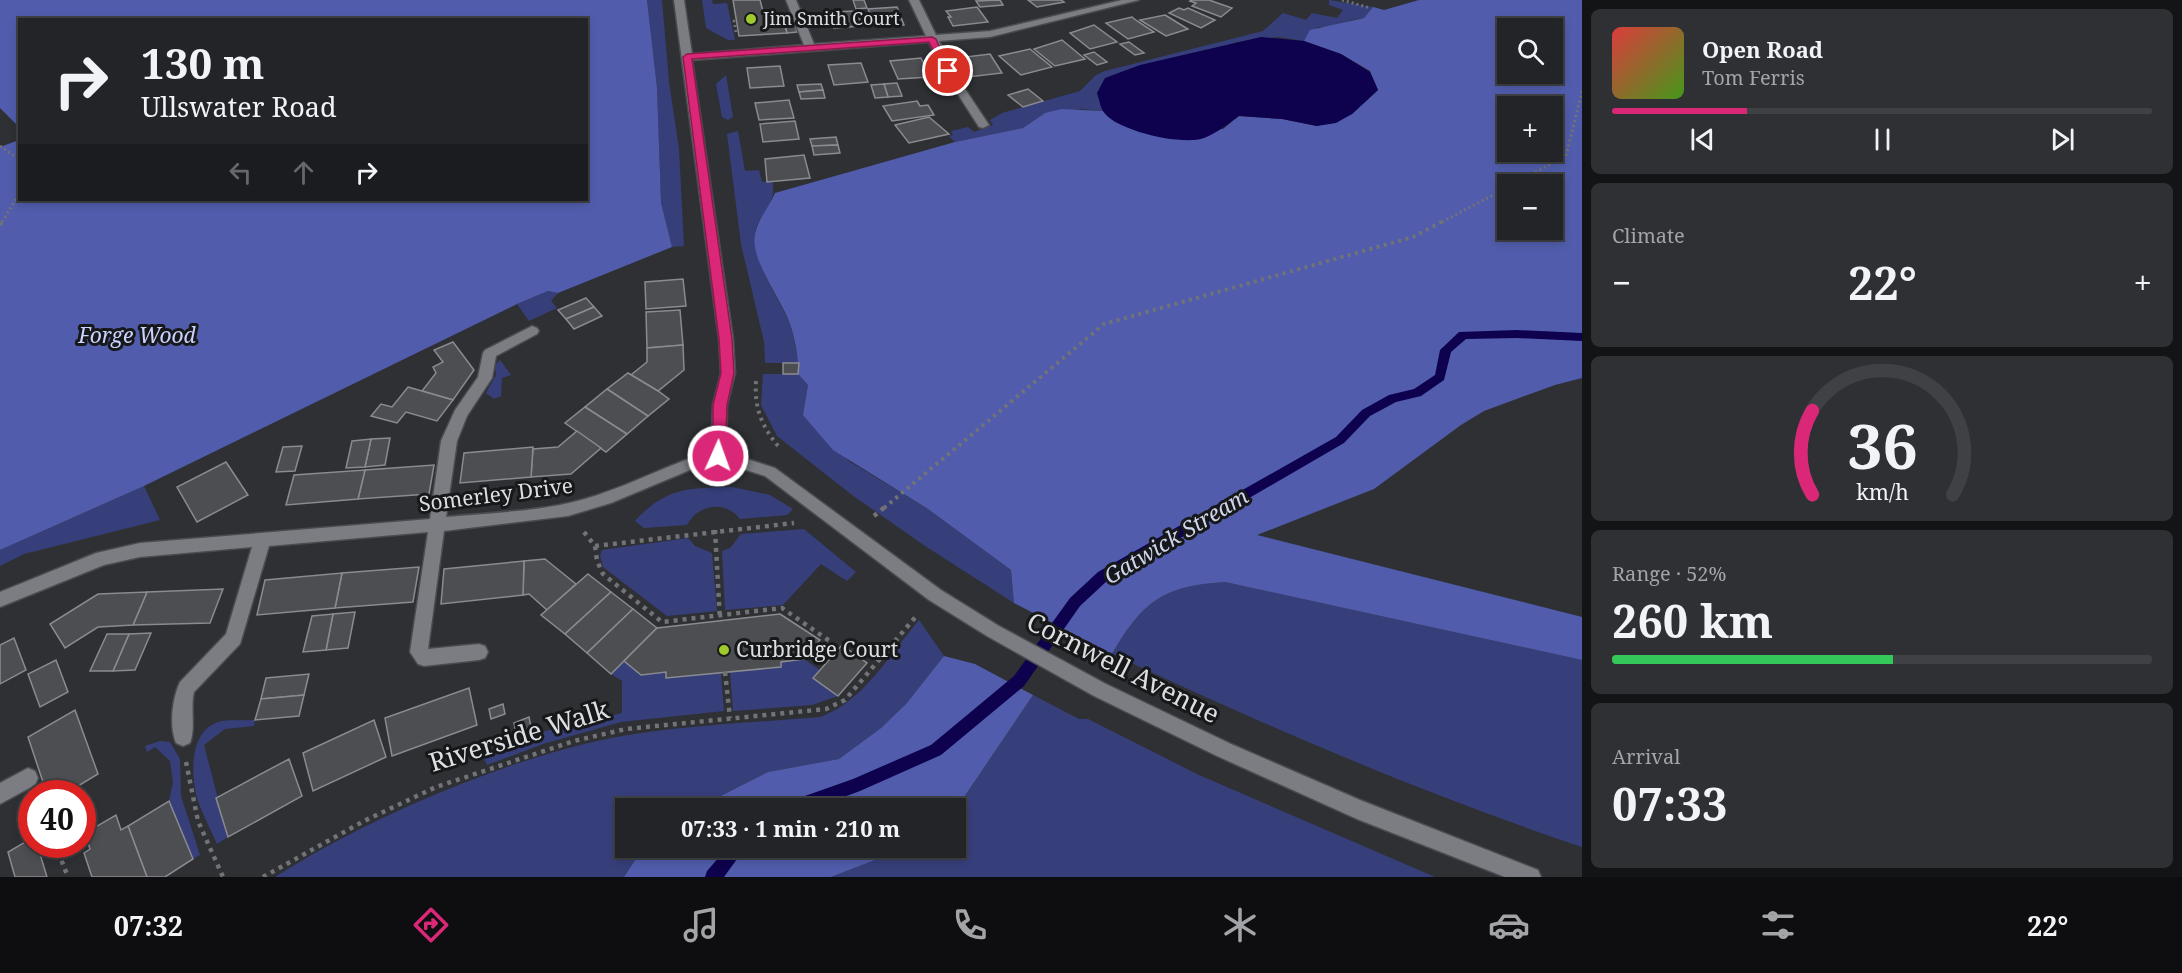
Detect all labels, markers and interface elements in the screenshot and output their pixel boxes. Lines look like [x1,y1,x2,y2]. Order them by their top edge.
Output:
place label: Jim Smith Court [762,6,900,30]
marker: Jim Smith Court [744,12,758,26]
map controls [1497,18,1563,240]
button: search [1497,18,1563,84]
text: 130 m [141,34,265,91]
text: Open Road [1702,34,1823,64]
icon: right [42,42,120,120]
pin [922,45,973,96]
icon: arrive [931,54,964,87]
text: Tom Ferris [1702,64,1805,91]
text: Ullswater Road [141,88,337,125]
button: + [1497,96,1563,162]
icon: previous [1686,123,1719,156]
icon: pause [1866,123,1899,156]
icon: next [2046,123,2079,156]
icon: left [224,156,257,189]
icon: ahead [287,156,320,189]
icon: right [350,156,383,189]
button: − [1497,174,1563,240]
text: Climate [1612,222,1685,249]
text: 22° [1848,252,1917,313]
text: − [1612,260,1631,305]
text: + [2134,260,2152,305]
park label: Forge Wood [77,321,197,349]
text: 36 [1847,403,1917,488]
position arrow [686,424,750,488]
street label: Somerley Drive [417,471,574,517]
text: km/h [1856,478,1909,507]
water label: Gatwick Stream [1098,480,1253,590]
text: Range · 52% [1612,560,1726,587]
text: 260 km [1612,590,1773,651]
street label: Cornwell Avenue [1021,603,1226,731]
place label: Curbridge Court [736,635,898,663]
marker: Curbridge Court [717,643,731,657]
street label: Riverside Walk [424,690,614,780]
text: Arrival [1612,743,1680,770]
text: 07:33 [1612,773,1727,834]
speed limit sign: 40 [18,780,96,858]
text: 07:33 · 1 min · 210 m [681,813,900,843]
icon: directions [410,904,452,946]
icon: music [680,904,722,946]
icon: phone [949,904,991,946]
icon: climate [1219,904,1261,946]
icon: car [1488,904,1530,946]
icon: filters [1757,904,1799,946]
text: 07:32 [114,907,183,944]
text: 22° [2027,907,2068,944]

